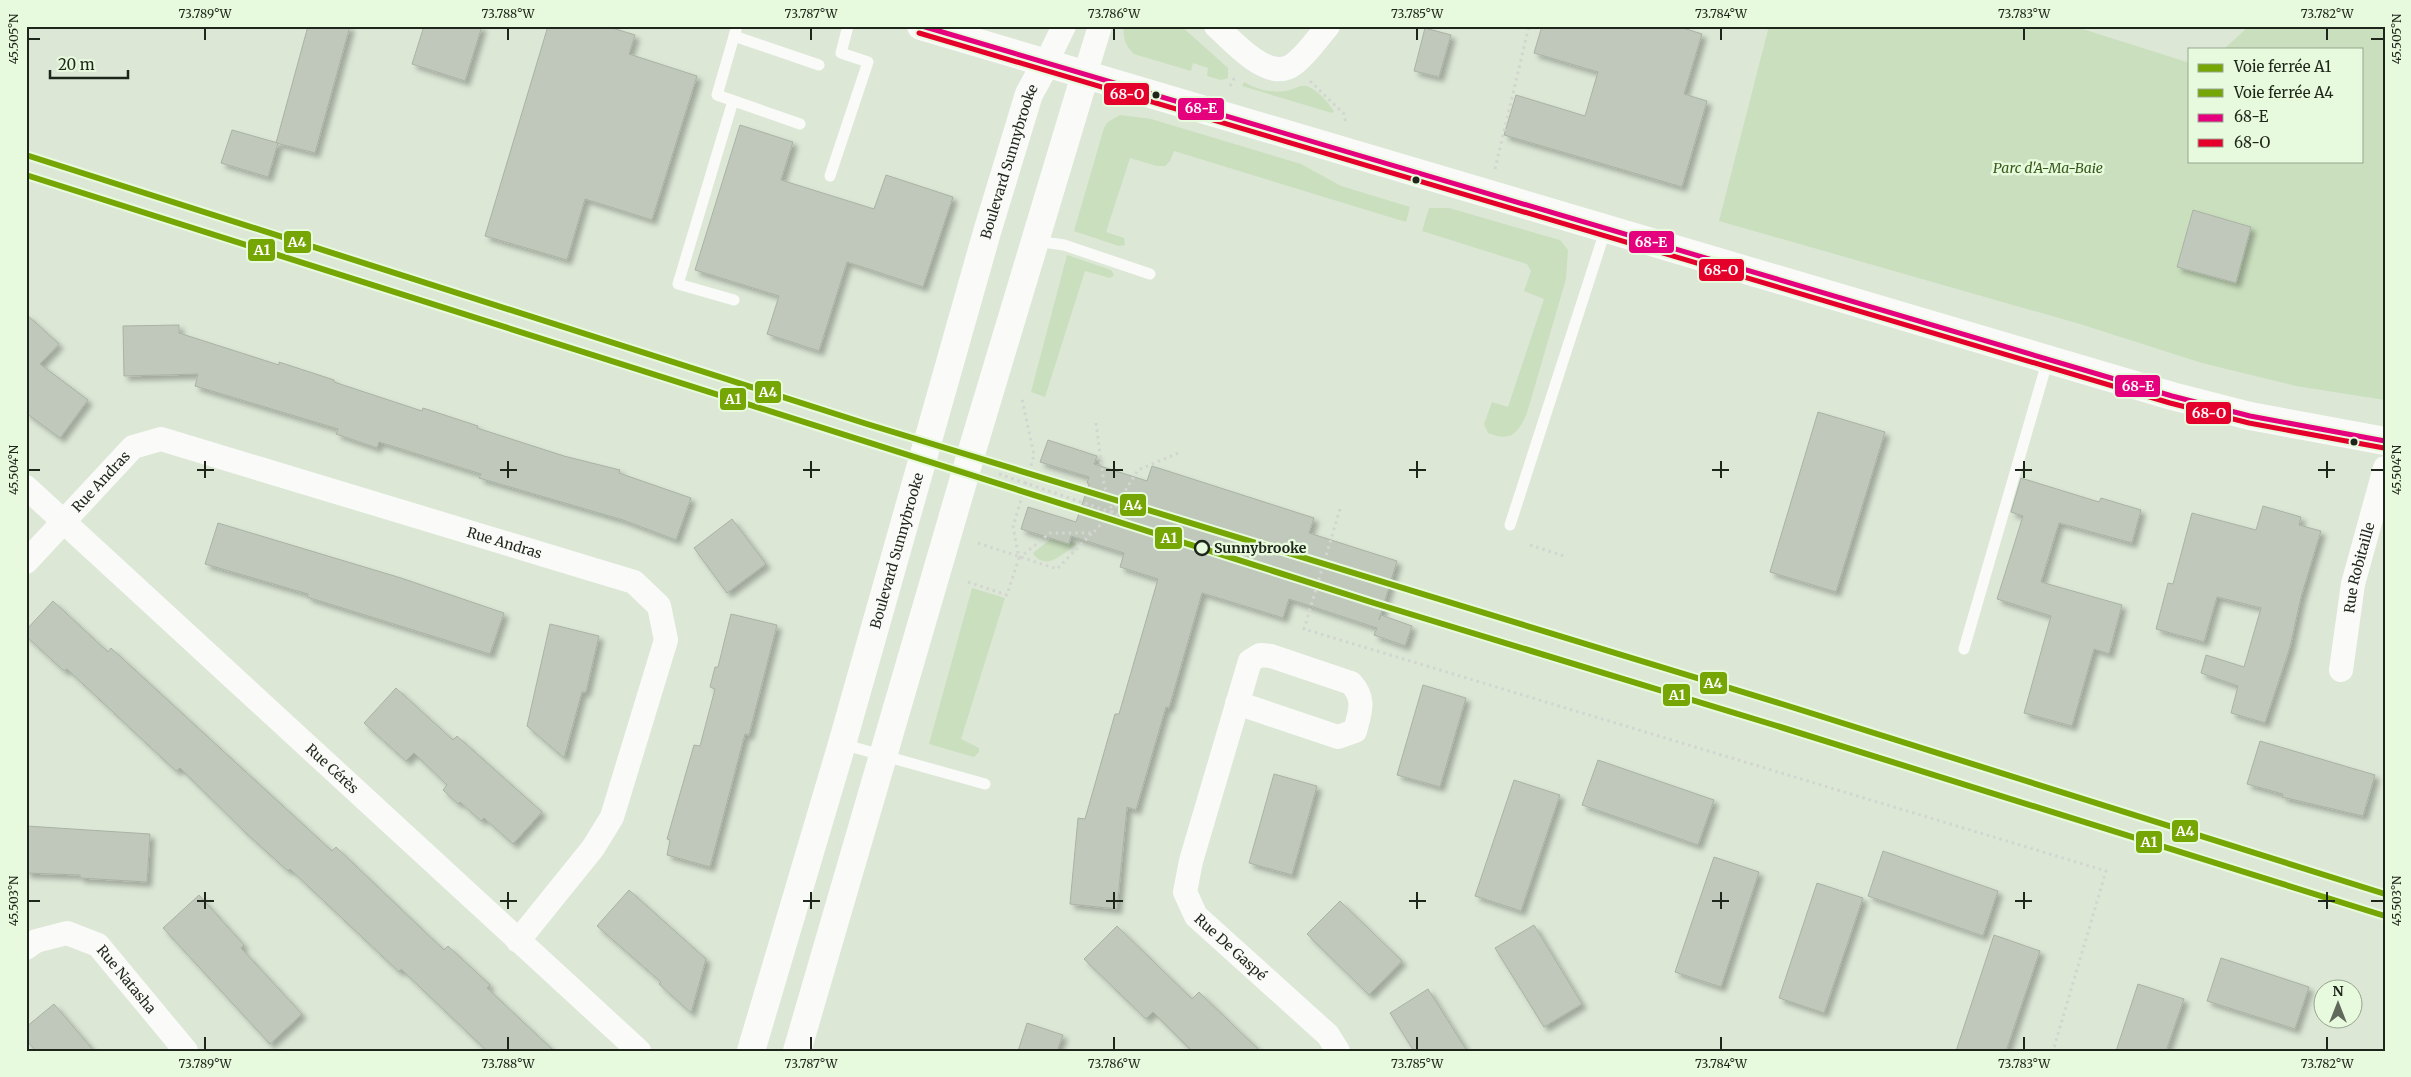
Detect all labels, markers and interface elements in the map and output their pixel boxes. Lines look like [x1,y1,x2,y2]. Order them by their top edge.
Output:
text: 73.789°W [178,6,233,21]
text: 73.788°W [481,6,536,21]
text: 73.787°W [785,6,838,21]
text: 73.786°W [1088,6,1141,21]
text: 73.785°W [1391,6,1444,21]
text: 73.784°W [1695,6,1748,21]
text: 73.783°W [1998,6,2051,21]
text: 73.782°W [2301,6,2354,21]
text: 45.505°N [6,13,21,64]
text: 45.505°N [2389,13,2404,64]
scale bar [50,48,128,80]
legend [2188,48,2364,162]
text: 20 m [58,55,95,74]
text: Voie ferrée A1 [2233,57,2332,76]
street label: Boulevard Sunnybrooke [976,81,1042,241]
line badge: 68-O [1103,82,1150,106]
text: Voie ferrée A4 [2233,83,2334,102]
text: 68-O [1110,85,1144,103]
unlabelled marker [1151,90,1161,100]
line badge: 68-E [1177,97,1225,121]
text: 68-E [1185,99,1217,117]
text: 68-E [2234,107,2269,126]
text: 68-O [2234,133,2270,152]
park label: Parc d'A-Ma-Baie [1993,159,2103,177]
unlabelled marker [1411,175,1421,185]
line badge: A4 [283,230,312,254]
line badge: 68-E [1628,230,1675,254]
text: A4 [287,233,306,251]
text: 68-E [1635,233,1667,251]
line badge: A1 [247,238,276,262]
text: A1 [253,241,271,259]
line badge: 68-O [1698,258,1745,282]
text: 68-O [1704,261,1738,279]
line badge: 68-E [2114,374,2161,398]
text: 68-E [2122,377,2154,395]
line badge: A4 [754,380,782,404]
text: A4 [758,383,777,401]
line badge: A1 [719,387,747,411]
text: A1 [724,390,742,408]
line badge: 68-O [2185,401,2232,425]
text: 68-O [2192,404,2226,422]
unlabelled marker [2349,437,2359,447]
text: 45.504°N [6,444,21,495]
text: 45.504°N [2389,444,2404,495]
street label: Rue Andras [68,447,134,516]
street label: Boulevard Sunnybrooke [866,471,927,631]
line badge: A4 [1119,493,1147,517]
text: A4 [1123,496,1142,514]
street label: Rue Robitaille [2340,520,2379,614]
street label: Rue Andras [465,523,544,563]
line badge: A1 [1154,526,1183,550]
text: A1 [1160,529,1178,547]
place label: Sunnybrooke [1214,539,1307,557]
marker: Sunnybrooke [1194,540,1210,556]
line badge: A4 [1699,671,1728,695]
text: A4 [1703,674,1722,692]
line badge: A1 [1662,683,1691,707]
text: A1 [1668,686,1686,704]
street label: Rue Cérès [302,740,362,798]
line badge: A4 [2171,819,2199,843]
text: A4 [2175,822,2194,840]
line badge: A1 [2135,830,2163,854]
text: A1 [2140,833,2158,851]
text: 45.503°N [6,875,21,926]
text: 45.503°N [2389,875,2404,926]
street label: Rue De Gaspé [1191,910,1271,984]
street label: Rue Natasha [93,941,160,1018]
north arrow [2314,980,2364,1030]
text: N [2332,982,2344,1000]
text: 73.789°W [178,1056,233,1071]
text: 73.788°W [481,1056,536,1071]
text: 73.787°W [785,1056,838,1071]
text: 73.786°W [1088,1056,1141,1071]
text: 73.785°W [1391,1056,1444,1071]
text: 73.784°W [1695,1056,1748,1071]
text: 73.783°W [1998,1056,2051,1071]
text: 73.782°W [2301,1056,2354,1071]

